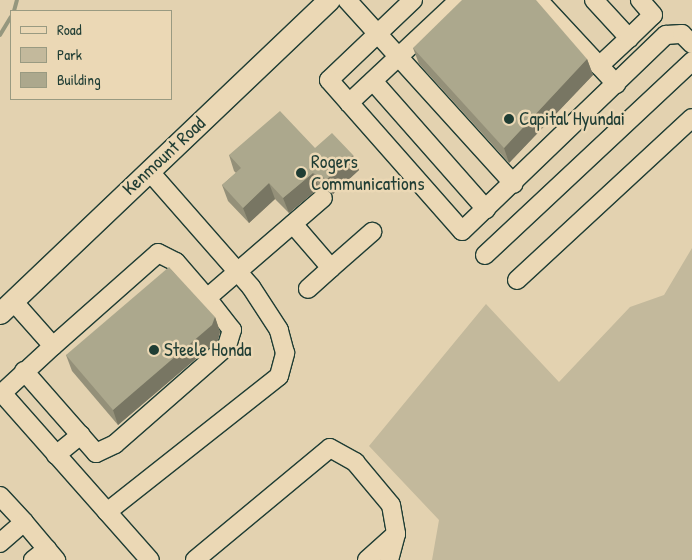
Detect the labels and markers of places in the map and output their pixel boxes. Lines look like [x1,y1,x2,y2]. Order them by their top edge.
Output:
place label: Capital Hyundai [519,108,625,130]
marker: Capital Hyundai [503,113,515,125]
place label: Rogers Communications [311,151,425,195]
marker: Rogers Communications [295,167,307,179]
place label: Steele Honda [164,339,251,361]
marker: Steele Honda [148,344,160,356]

